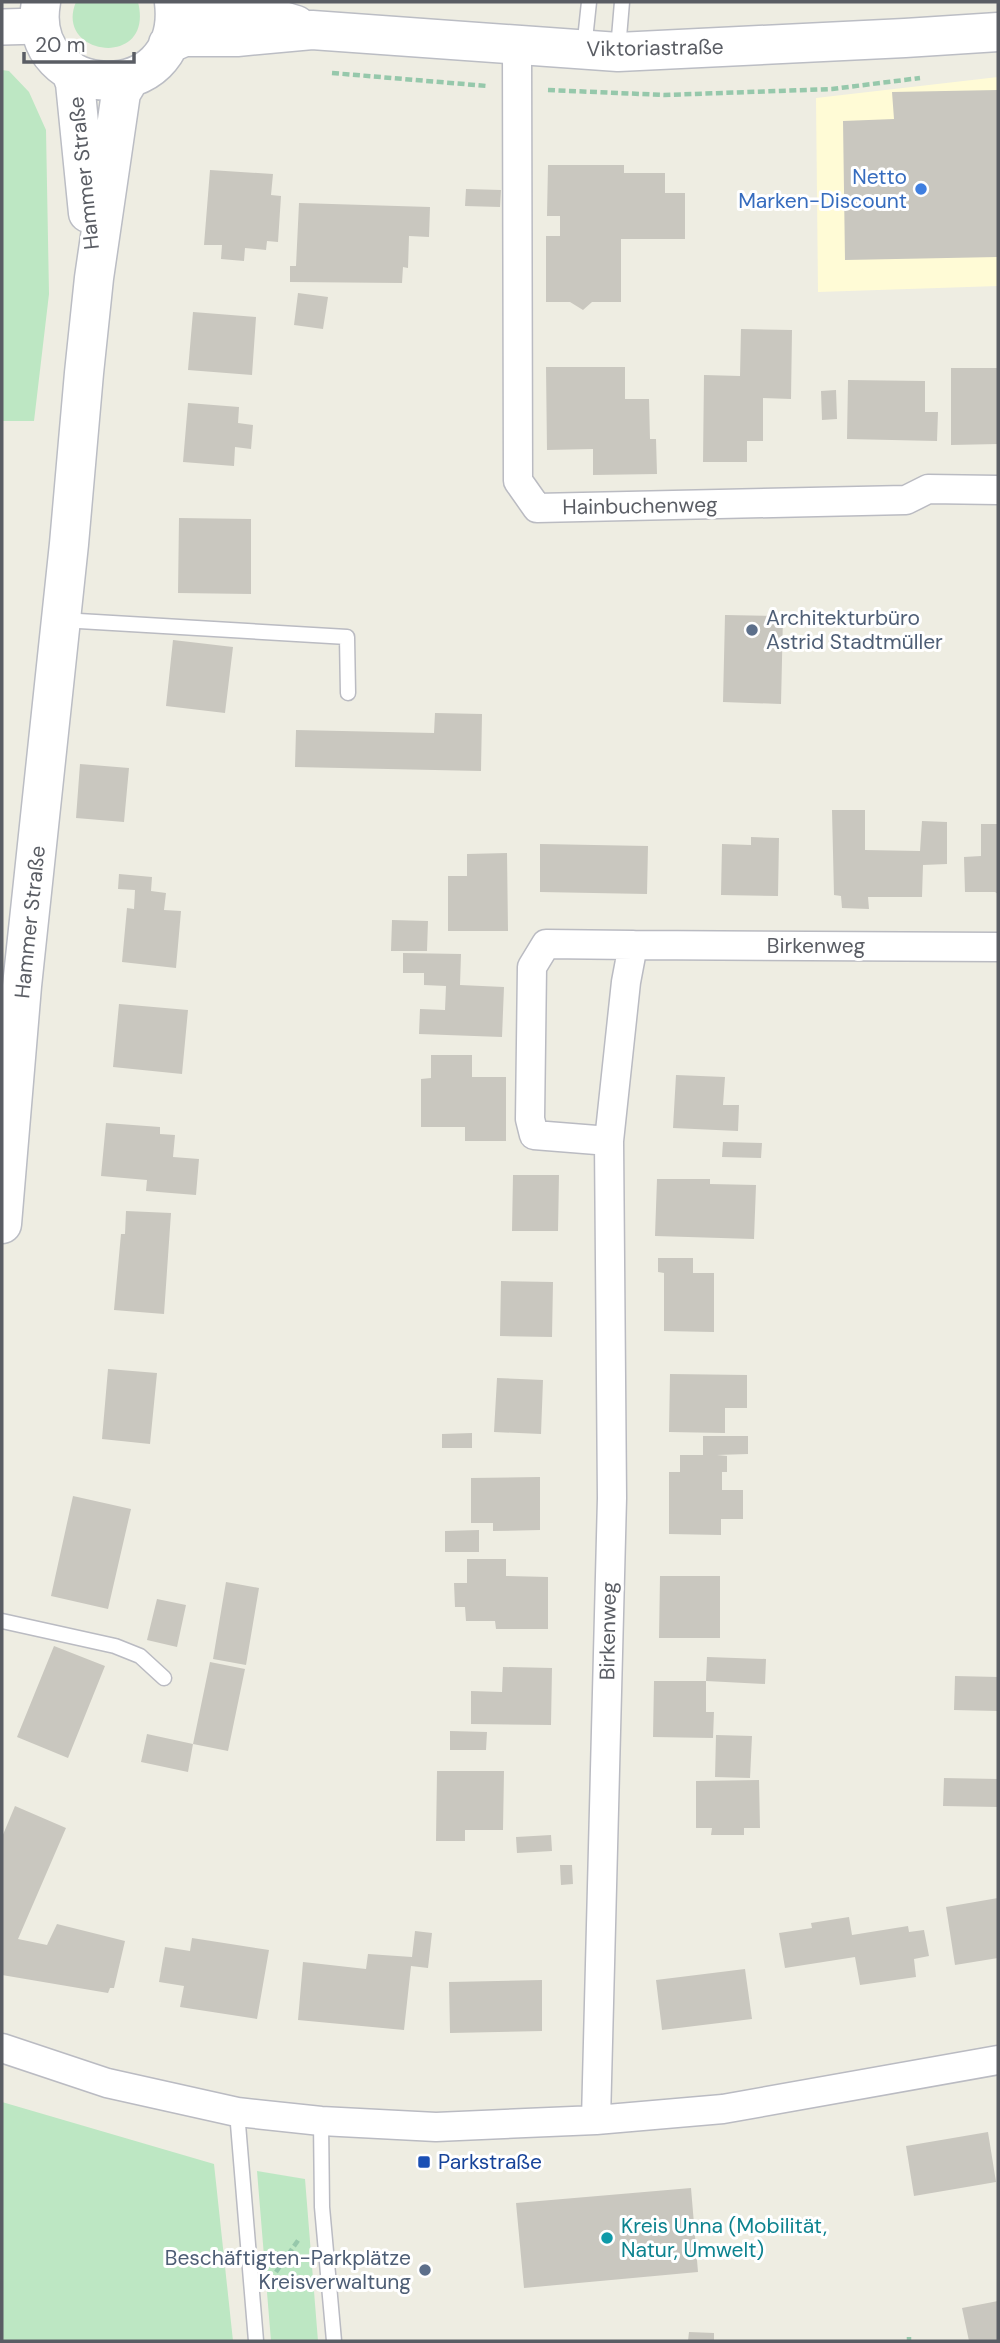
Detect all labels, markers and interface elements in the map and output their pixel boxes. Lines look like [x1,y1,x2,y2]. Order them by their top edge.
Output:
scale bar [24,21,135,65]
text: 20 m [35,31,86,59]
street label: Viktoriastraße [586,33,724,63]
street label: Hammer Straße [62,95,106,251]
place label: Netto Marken-Discount [738,163,907,215]
marker: Netto Marken-Discount [913,181,929,197]
street label: Hainbuchenweg [562,491,718,521]
place label: Architekturbüro Astrid Stadtmüller [766,604,943,656]
marker: Architekturbüro Astrid Stadtmüller [744,622,760,638]
street label: Hammer Straße [8,844,52,1000]
street label: Birkenweg [767,932,866,960]
street label: Birkenweg [593,1581,623,1680]
place label: Parkstraße [438,2148,542,2176]
marker: Parkstraße [416,2154,432,2170]
place label: Kreis Unna (Mobilität, Natur, Umwelt) [621,2212,827,2264]
marker: Kreis Unna (Mobilität, Natur, Umwelt) [599,2230,615,2246]
place label: Beschäftigten-Parkplätze Kreisverwaltung [165,2244,411,2296]
marker: Beschäftigten-Parkplätze Kreisverwaltung [417,2262,433,2278]

